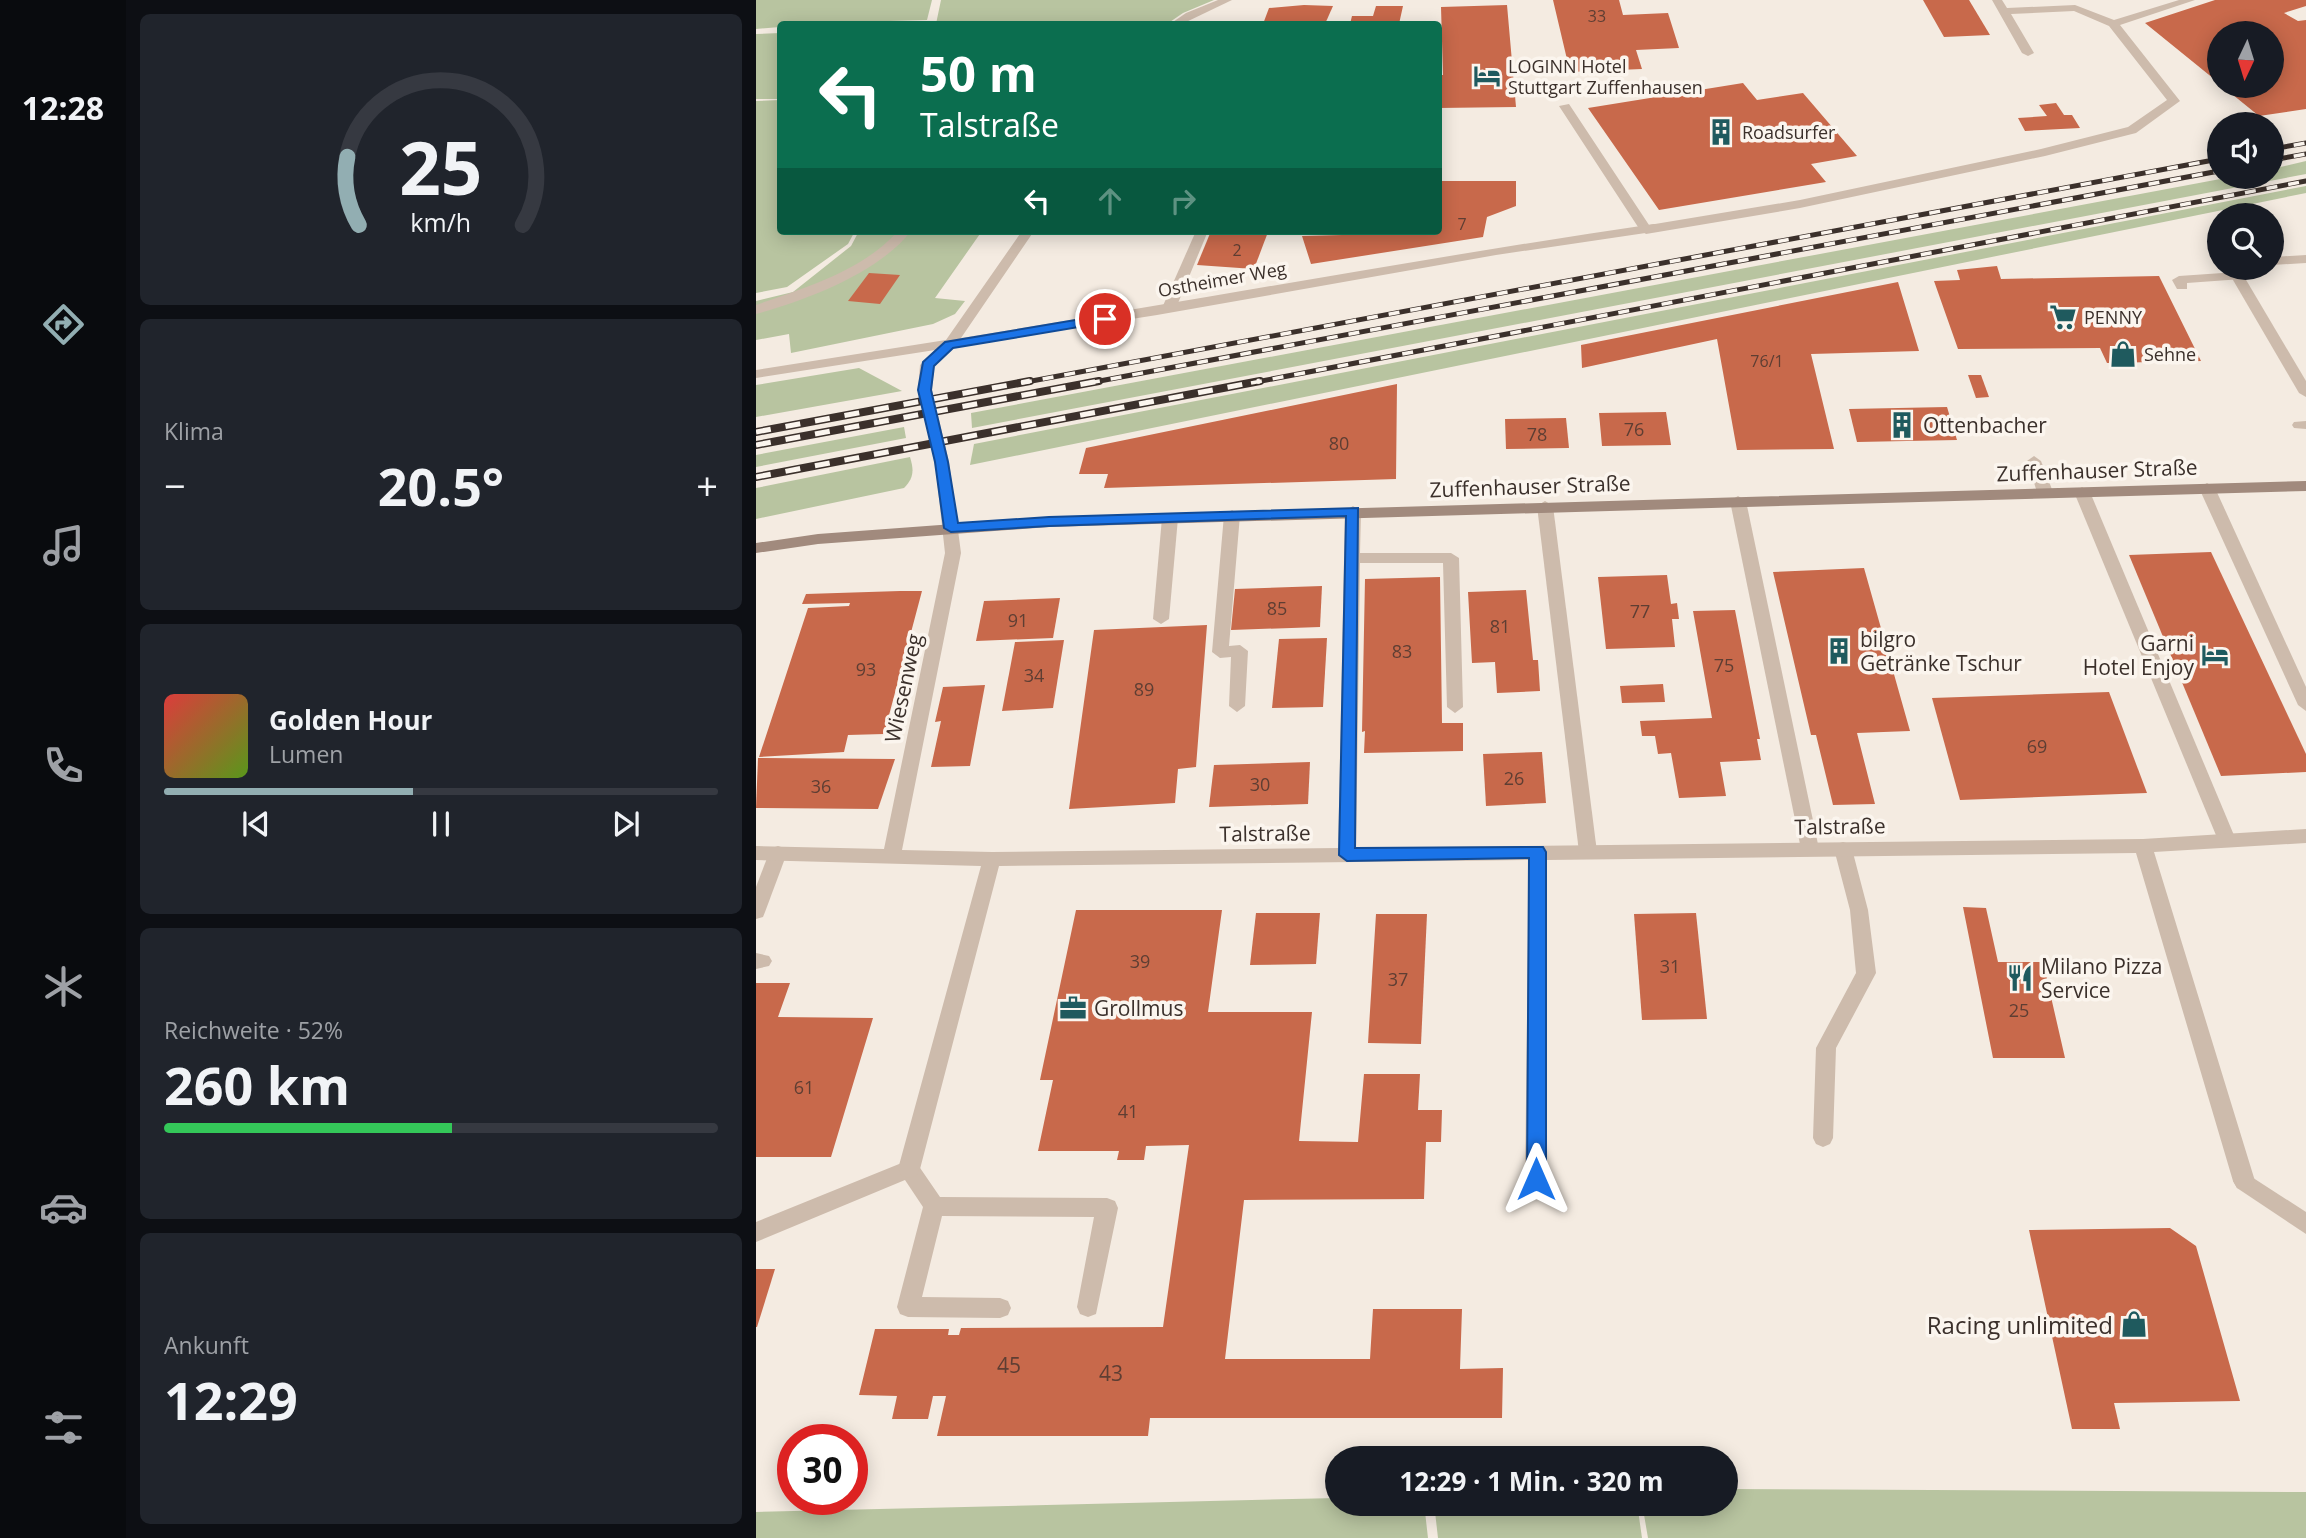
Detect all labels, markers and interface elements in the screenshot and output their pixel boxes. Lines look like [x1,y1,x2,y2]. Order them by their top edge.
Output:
house number: 33 [1588,5,1606,27]
north arrow [2207,21,2284,98]
map controls [2207,21,2284,280]
text: 50 m [920,40,1037,106]
icon: left [805,49,896,140]
place label: LOGINN Hotel Stuttgart Zuffenhausen [1508,54,1703,99]
hotel icon: LOGINN Hotel Stuttgart Zuffenhausen [1472,61,1502,91]
text: 12:28 [22,86,104,129]
text: Talstraße [920,103,1059,146]
button: sound [2207,112,2284,189]
building icon: Roadsurfer [1706,117,1736,147]
text: 25 [399,118,483,217]
place label: Roadsurfer [1742,120,1836,144]
icon: left [1018,182,1056,220]
icon: ahead [1091,182,1129,220]
icon: right [1164,182,1202,220]
button: search [2207,203,2284,280]
text: km/h [411,205,471,239]
house number: 7 [1457,213,1467,235]
house number: 2 [1232,239,1242,261]
street label: Ostheimer Weg [1156,256,1288,302]
pin [1075,289,1135,349]
icon: directions [39,300,88,349]
icon: arrive [1086,300,1124,338]
supermarket icon: PENNY [2048,302,2078,332]
place label: PENNY [2084,305,2143,329]
shop icon: Sehne [2108,339,2138,369]
place label: Sehne [2144,342,2196,366]
house number: 76/1 [1750,350,1784,372]
building icon: Ottenbacher [1887,410,1917,440]
place label: Ottenbacher [1923,411,2047,439]
text: Klima [164,415,224,447]
house number: 76 [1624,417,1644,441]
house number: 78 [1527,422,1547,446]
house number: 80 [1329,431,1349,455]
text: 20.5° [378,450,504,521]
street label: Zuffenhauser Straße [1996,452,2198,488]
text: − [164,459,186,511]
text: + [696,459,718,511]
street label: Zuffenhauser Straße [1429,468,1631,504]
icon: music [39,521,88,570]
house number: 85 [1267,596,1287,620]
house number: 77 [1630,599,1650,623]
house number: 91 [1008,608,1028,632]
house number: 81 [1490,614,1510,638]
place label: bilgro Getränke Tschur [1860,625,2022,677]
place label: Garni Hotel Enjoy [2083,629,2194,681]
street label: Wiesenweg [878,631,928,745]
building icon: bilgro Getränke Tschur [1824,636,1854,666]
house number: 83 [1392,639,1412,663]
hotel icon: Garni Hotel Enjoy [2200,640,2230,670]
house number: 75 [1714,653,1734,677]
house number: 93 [856,657,876,681]
house number: 34 [1024,663,1044,687]
house number: 89 [1134,677,1154,701]
text: Golden Hour [269,702,432,738]
house number: 69 [2027,734,2047,758]
text: Lumen [269,738,343,770]
icon: phone [39,741,88,790]
house number: 26 [1504,766,1524,790]
house number: 30 [1250,772,1270,796]
house number: 36 [811,774,831,798]
icon: previous [237,805,275,843]
icon: pause [422,805,460,843]
icon: next [607,805,645,843]
street label: Talstraße [1794,811,1886,841]
street label: Talstraße [1219,818,1311,848]
house number: 39 [1130,949,1150,973]
place label: Milano Pizza Service [2041,952,2162,1004]
house number: 31 [1660,954,1680,978]
icon: climate [39,962,88,1011]
restaurant icon: Milano Pizza Service [2005,963,2035,993]
house number: 37 [1388,967,1408,991]
office icon: Grollmus [1058,993,1088,1023]
place label: Grollmus [1094,994,1183,1022]
house number: 25 [2009,998,2029,1022]
text: Reichweite · 52% [164,1014,343,1046]
text: 260 km [164,1049,350,1120]
house number: 61 [794,1075,814,1099]
house number: 41 [1118,1099,1138,1123]
position arrow [1499,1142,1573,1216]
icon: car [39,1183,88,1232]
place label: Racing unlimited [1927,1308,2113,1341]
shop icon: Racing unlimited [2119,1309,2149,1339]
text: Ankunft [164,1329,249,1361]
house number: 45 [997,1351,1021,1379]
house number: 43 [1099,1359,1123,1387]
text: 12:29 [164,1364,298,1435]
icon: filters [39,1403,88,1452]
speed limit sign: 30 [777,1424,868,1515]
text: 12:29 · 1 Min. · 320 m [1399,1463,1664,1499]

